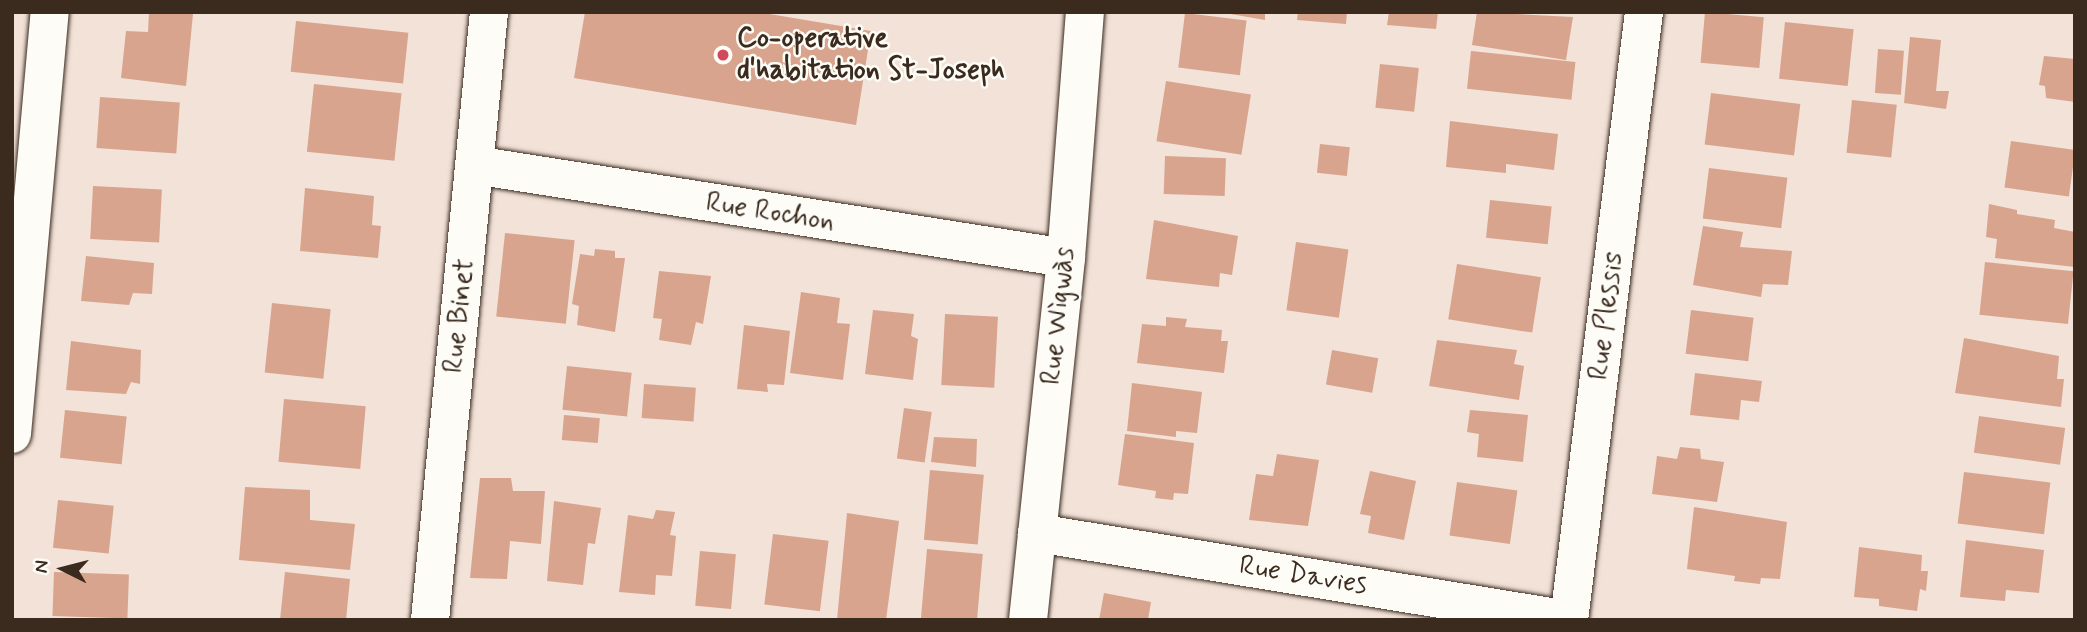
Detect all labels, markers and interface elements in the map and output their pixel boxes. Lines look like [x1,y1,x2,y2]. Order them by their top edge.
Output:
place label: Co-operative d'habitation St-Joseph [737,22,1003,88]
marker: Co-operative d'habitation St-Joseph [715,47,731,63]
street label: Rue Rochon [703,186,837,240]
street label: Rue Wìgwàs [1035,245,1083,387]
street label: Rue Plessis [1582,250,1632,382]
street label: Rue Binet [437,257,483,375]
north arrow [28,534,98,604]
street label: Rue Davies [1238,549,1368,603]
text: N [29,559,55,574]

